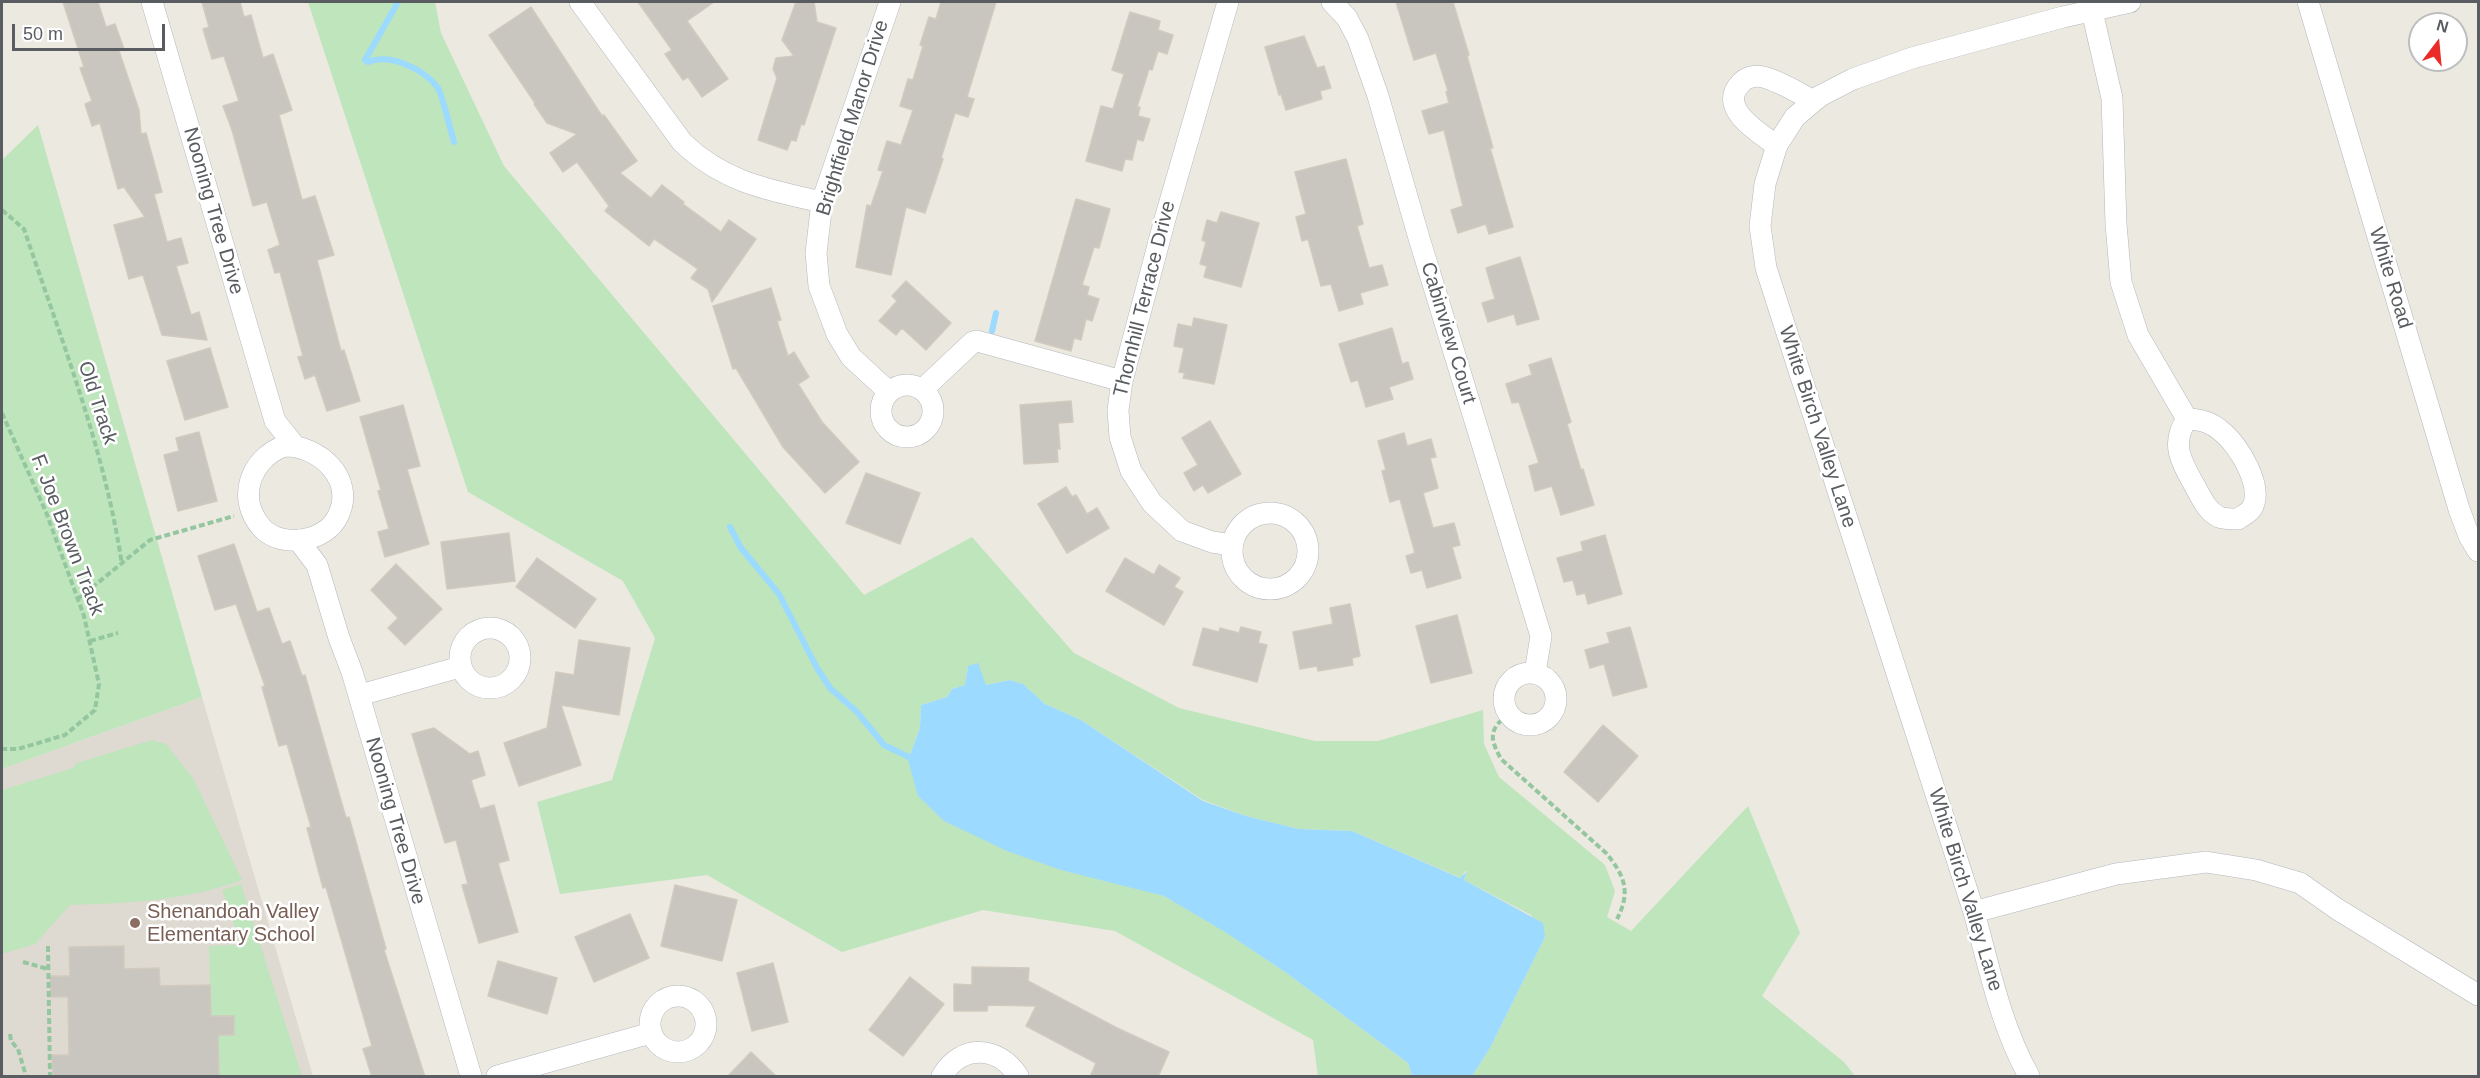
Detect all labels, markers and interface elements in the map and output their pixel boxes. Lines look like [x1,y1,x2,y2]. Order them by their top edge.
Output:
scale bar [15,12,168,50]
north arrow [2408,12,2468,72]
text: N [2435,16,2450,36]
street label: Brightfield Manor Drive [812,17,894,219]
text: 50 m [23,24,63,44]
street label: Nooning Tree Drive [178,125,248,297]
street label: Thornhill Terrace Drive [1109,198,1181,400]
street label: White Road [2363,225,2417,331]
street label: Cabinview Court [1415,259,1481,407]
street label: White Birch Valley Lane [1773,323,1861,531]
street label: Old Track [72,358,122,448]
street label: F. Joe Brown Track [25,451,109,619]
street label: Nooning Tree Drive [360,735,430,907]
street label: White Birch Valley Lane [1923,786,2007,994]
place label: Shenandoah Valley Elementary School [147,900,319,947]
marker: Shenandoah Valley Elementary School [128,916,142,930]

